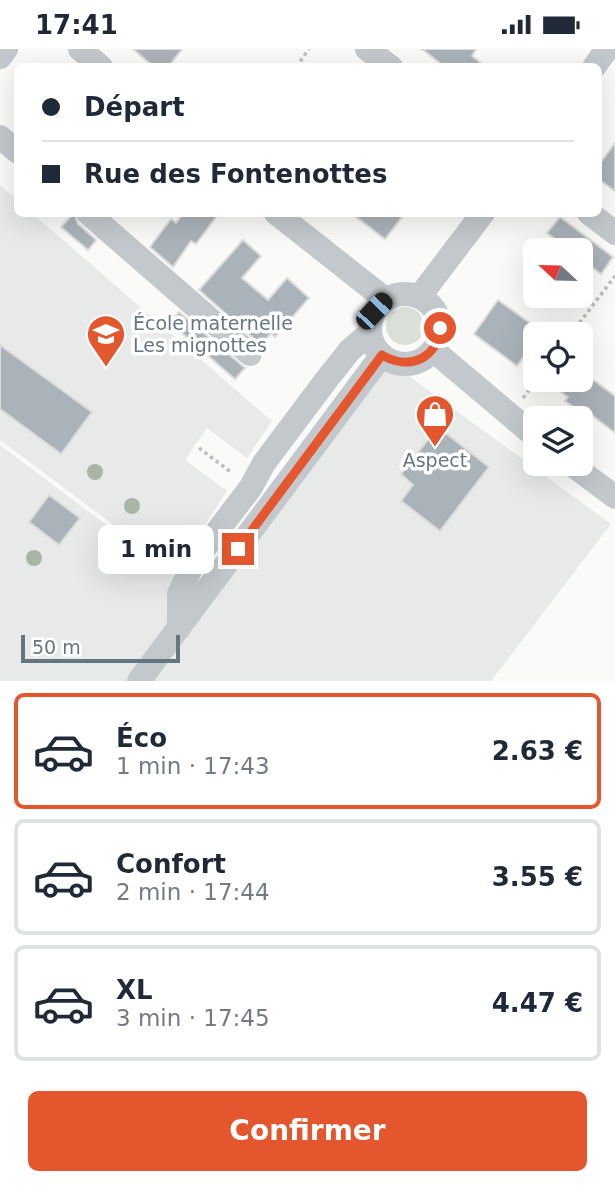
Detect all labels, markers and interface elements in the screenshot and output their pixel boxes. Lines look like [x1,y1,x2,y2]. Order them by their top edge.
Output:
text: 17:41 [35,10,118,40]
text: Départ [84,92,185,122]
text: Rue des Fontenottes [84,159,387,189]
north arrow [523,238,593,308]
map controls [523,238,593,476]
car [352,289,397,333]
place label: École maternelle Les mignottes [133,312,293,356]
route start [424,312,456,344]
school or university icon: École maternelle Les mignottes [85,313,127,368]
button: locate [523,322,593,392]
shop icon: Aspect [414,393,456,448]
button: layers [523,406,593,476]
place label: Aspect [403,449,467,471]
callout: 1 min [98,525,214,573]
route end [222,533,254,565]
text: 1 min [120,536,192,562]
scale bar [21,632,180,664]
text: 50 m [32,636,81,658]
icon: car [32,720,95,783]
text: Éco [116,723,167,753]
text: 2.63 € [492,736,583,766]
text: 1 min · 17:43 [116,753,270,779]
icon: car [32,846,95,909]
text: Confort [116,849,226,879]
text: 3.55 € [492,862,583,892]
text: 2 min · 17:44 [116,879,270,905]
icon: car [32,972,95,1035]
text: XL [116,975,153,1005]
text: 4.47 € [492,988,583,1018]
text: 3 min · 17:45 [116,1005,270,1031]
button: Confirmer [28,1091,587,1171]

